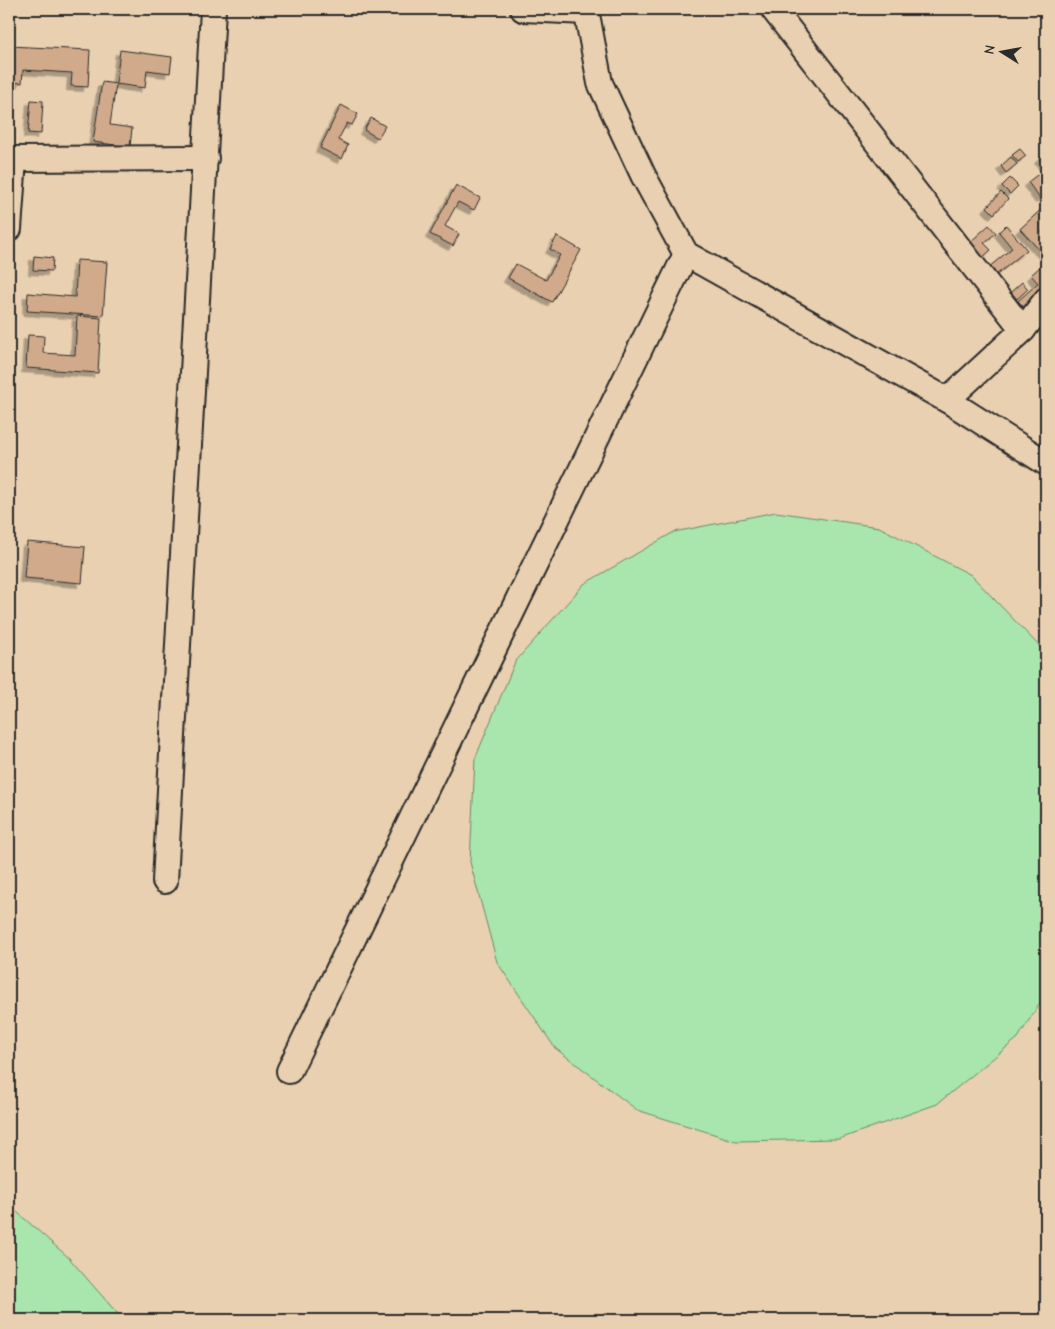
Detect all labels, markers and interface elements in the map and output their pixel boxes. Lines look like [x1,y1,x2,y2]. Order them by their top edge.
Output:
north arrow [978,28,1028,78]
text: N [981,44,999,56]

